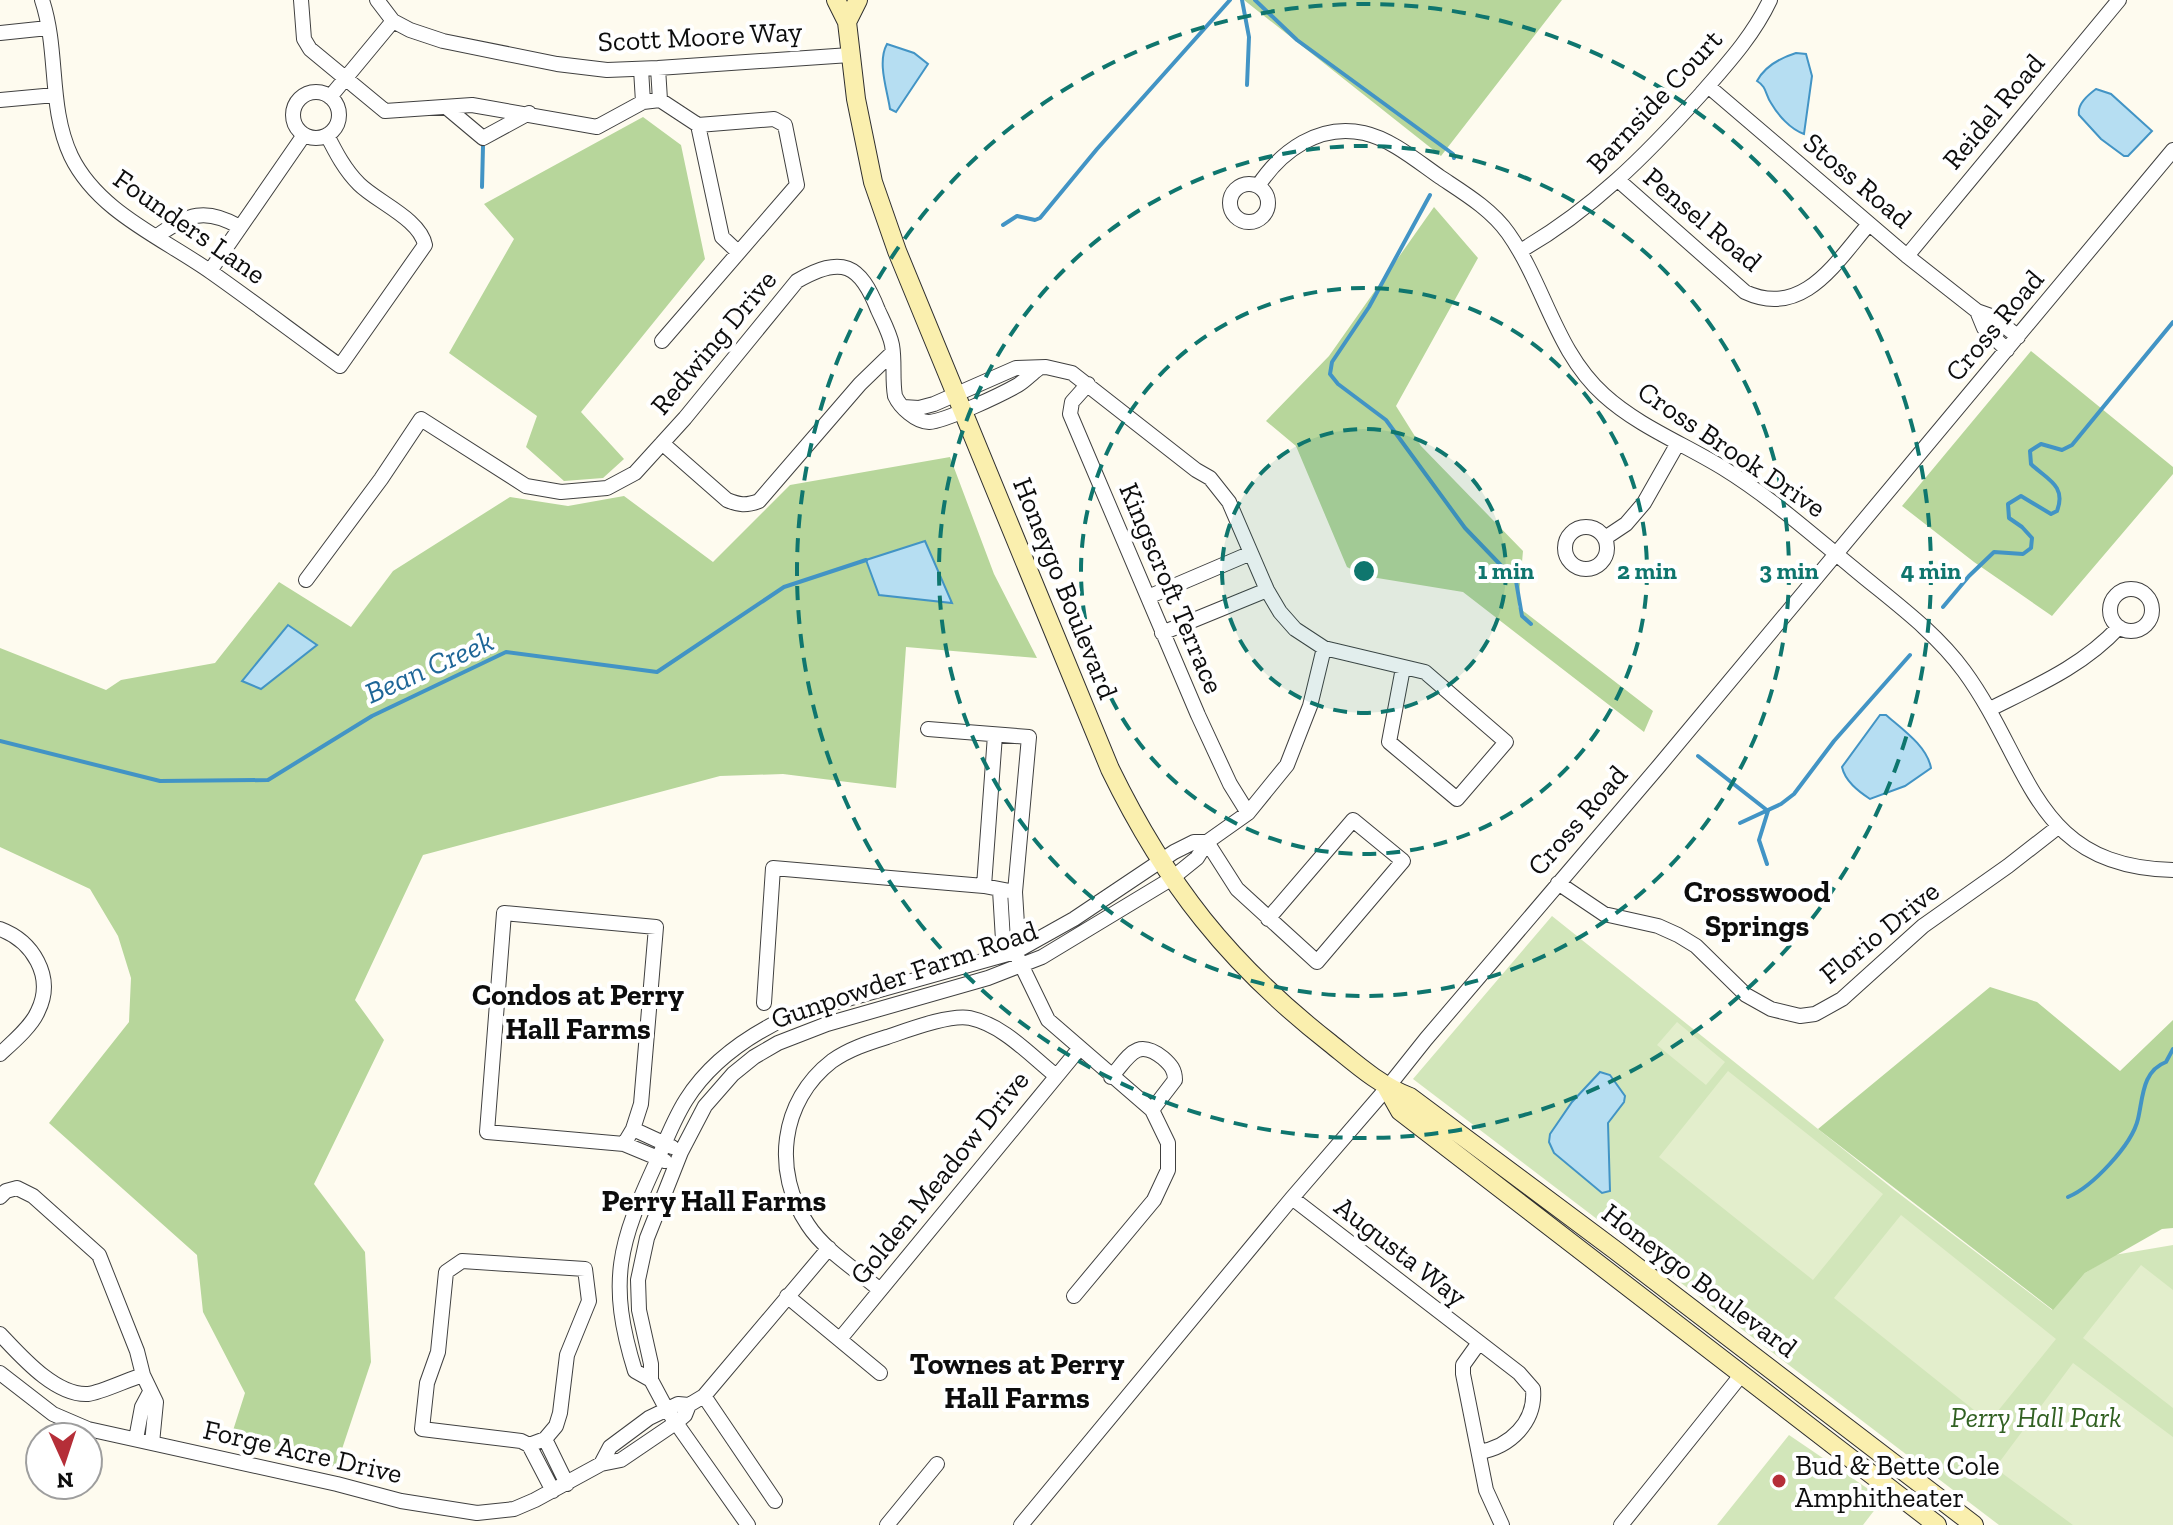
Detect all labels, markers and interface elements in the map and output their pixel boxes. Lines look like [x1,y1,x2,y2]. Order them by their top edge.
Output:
street label: Scott Moore Way [597,15,804,58]
street label: Barnside Court [1580,23,1729,180]
street label: Reidel Road [1936,47,2051,176]
street label: Stoss Road [1797,126,1918,235]
street label: Pensel Road [1637,160,1768,278]
street label: Founders Lane [107,162,272,291]
street label: Redwing Drive [643,263,783,421]
street label: Cross Road [1938,263,2051,388]
street label: Cross Brook Drive [1632,374,1832,524]
street label: Honeygo Boulevard [1006,473,1125,704]
street label: Kingscroft Terrace [1112,478,1231,698]
text: 1 min [1478,556,1534,585]
text: 2 min [1617,556,1677,585]
text: 3 min [1759,556,1819,585]
text: 4 min [1901,556,1961,585]
centre of rings [1350,557,1378,585]
water label: Bean Creek [359,623,499,711]
street label: Cross Road [1521,758,1634,882]
district label: Crosswood Springs [1684,874,1830,944]
street label: Florio Drive [1813,874,1946,990]
street label: Gunpowder Farm Road [767,913,1042,1036]
district label: Condos at Perry Hall Farms [472,977,684,1047]
street label: Golden Meadow Drive [843,1064,1036,1291]
district label: Perry Hall Farms [602,1183,827,1219]
street label: Augusta Way [1328,1190,1474,1314]
street label: Honeygo Boulevard [1596,1196,1804,1364]
district label: Townes at Perry Hall Farms [910,1346,1125,1416]
park label: Perry Hall Park [1950,1401,2122,1434]
street label: Forge Acre Drive [200,1413,406,1490]
north arrow [24,1421,104,1501]
place label: Bud & Bette Cole Amphitheater [1795,1449,2000,1514]
text: N [56,1467,74,1494]
marker: Bud & Bette Cole Amphitheater [1770,1472,1788,1490]

